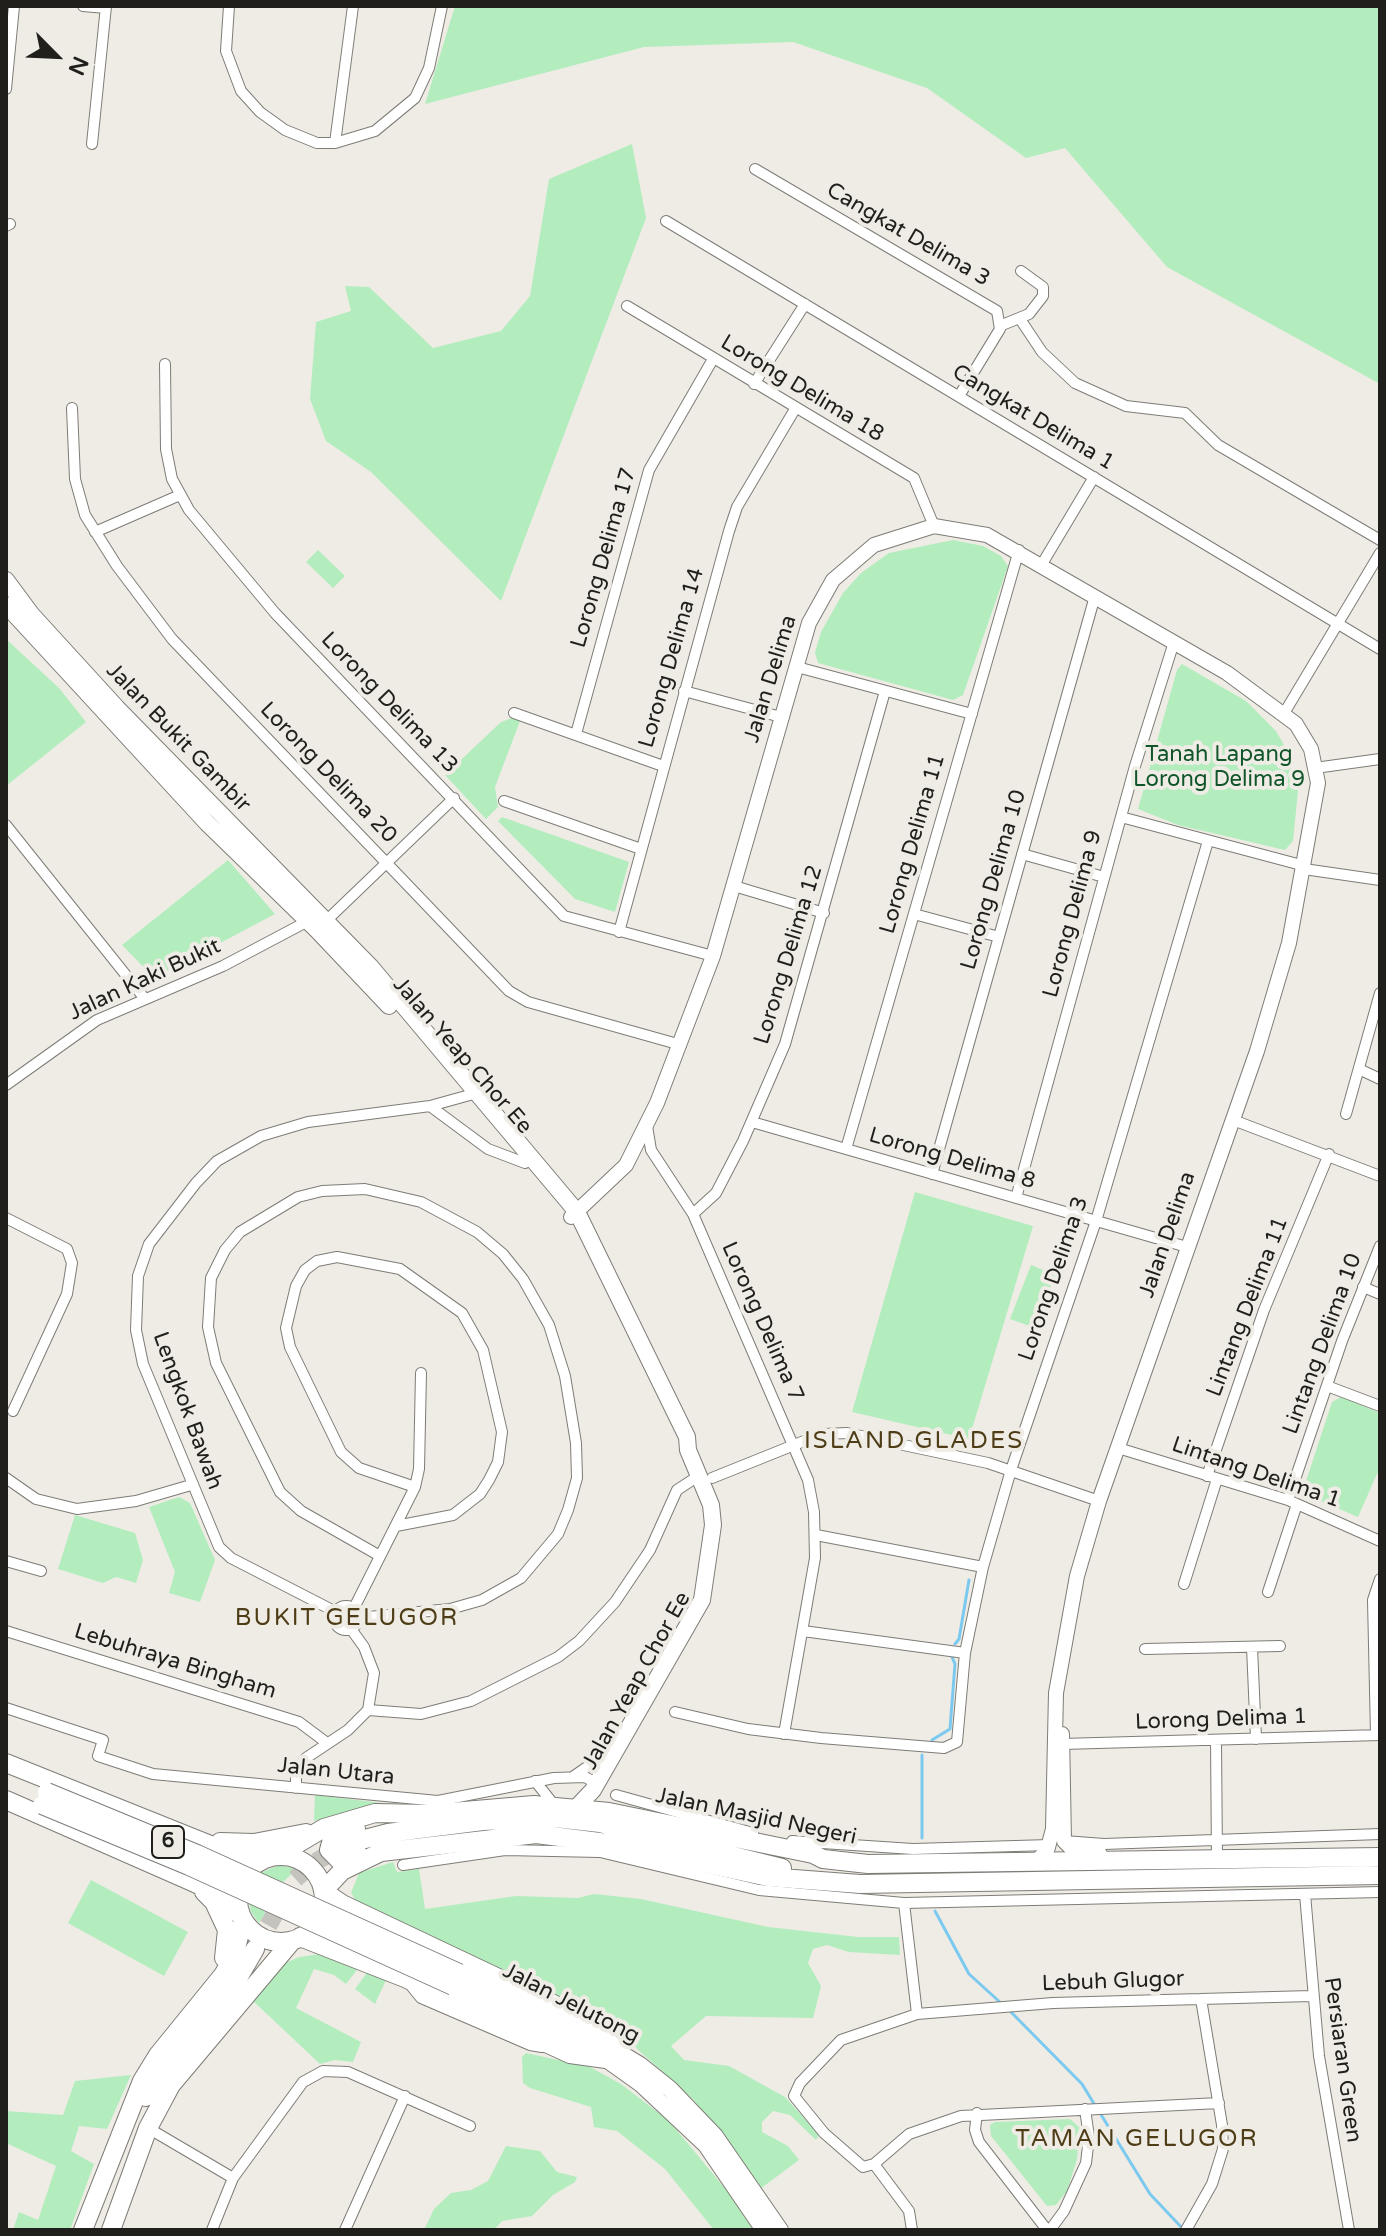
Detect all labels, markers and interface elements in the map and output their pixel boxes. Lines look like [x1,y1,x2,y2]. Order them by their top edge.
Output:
north arrow [16,16,96,96]
text: N [62,52,93,79]
street label: Cangkat Delima 3 [821,177,995,293]
street label: Lorong Delima 18 [716,330,888,448]
street label: Cangkat Delima 1 [947,359,1119,477]
street label: Lorong Delima 17 [566,465,642,651]
street label: Lorong Delima 14 [634,565,710,751]
street label: Jalan Delima [739,612,803,746]
street label: Lorong Delima 13 [315,627,463,779]
street label: Jalan Bukit Gambir [100,658,256,818]
street label: Lorong Delima 20 [254,697,402,849]
park label: Tanah Lapang Lorong Delima 9 [1133,742,1305,794]
street label: Lorong Delima 11 [875,751,951,937]
street label: Lorong Delima 10 [956,787,1032,973]
street label: Lorong Delima 9 [1038,827,1108,1001]
street label: Lorong Delima 12 [749,862,829,1048]
street label: Jalan Kaki Bukit [65,933,225,1027]
street label: Jalan Yeap Chor Ee [387,972,537,1140]
street label: Lorong Delima 8 [866,1123,1038,1195]
street label: Jalan Delima [1134,1168,1202,1302]
street label: Lorong Delima 3 [1013,1193,1095,1365]
street label: Lintang Delima 11 [1202,1213,1294,1401]
street label: Lorong Delima 7 [715,1238,809,1406]
street label: Lintang Delima 10 [1278,1250,1368,1438]
street label: Lengkok Bawah [146,1329,228,1493]
district label: ISLAND GLADES [804,1428,1024,1456]
street label: Lintang Delima 1 [1168,1432,1344,1514]
street label: Jalan Yeap Chor Ee [577,1588,697,1774]
district label: BUKIT GELUGOR [235,1605,459,1633]
street label: Lebuhraya Bingham [71,1619,279,1705]
street label: Lorong Delima 1 [1135,1704,1307,1736]
street label: Jalan Utara [276,1753,396,1791]
street label: Jalan Masjid Negeri [653,1783,859,1851]
road number: 6 [152,1826,184,1858]
street label: Jalan Jelutong [498,1958,644,2050]
street label: Lebuh Glugor [1041,1966,1185,1998]
street label: Persiaran Green [1317,1976,1367,2144]
district label: TAMAN GELUGOR [1015,2126,1259,2154]

